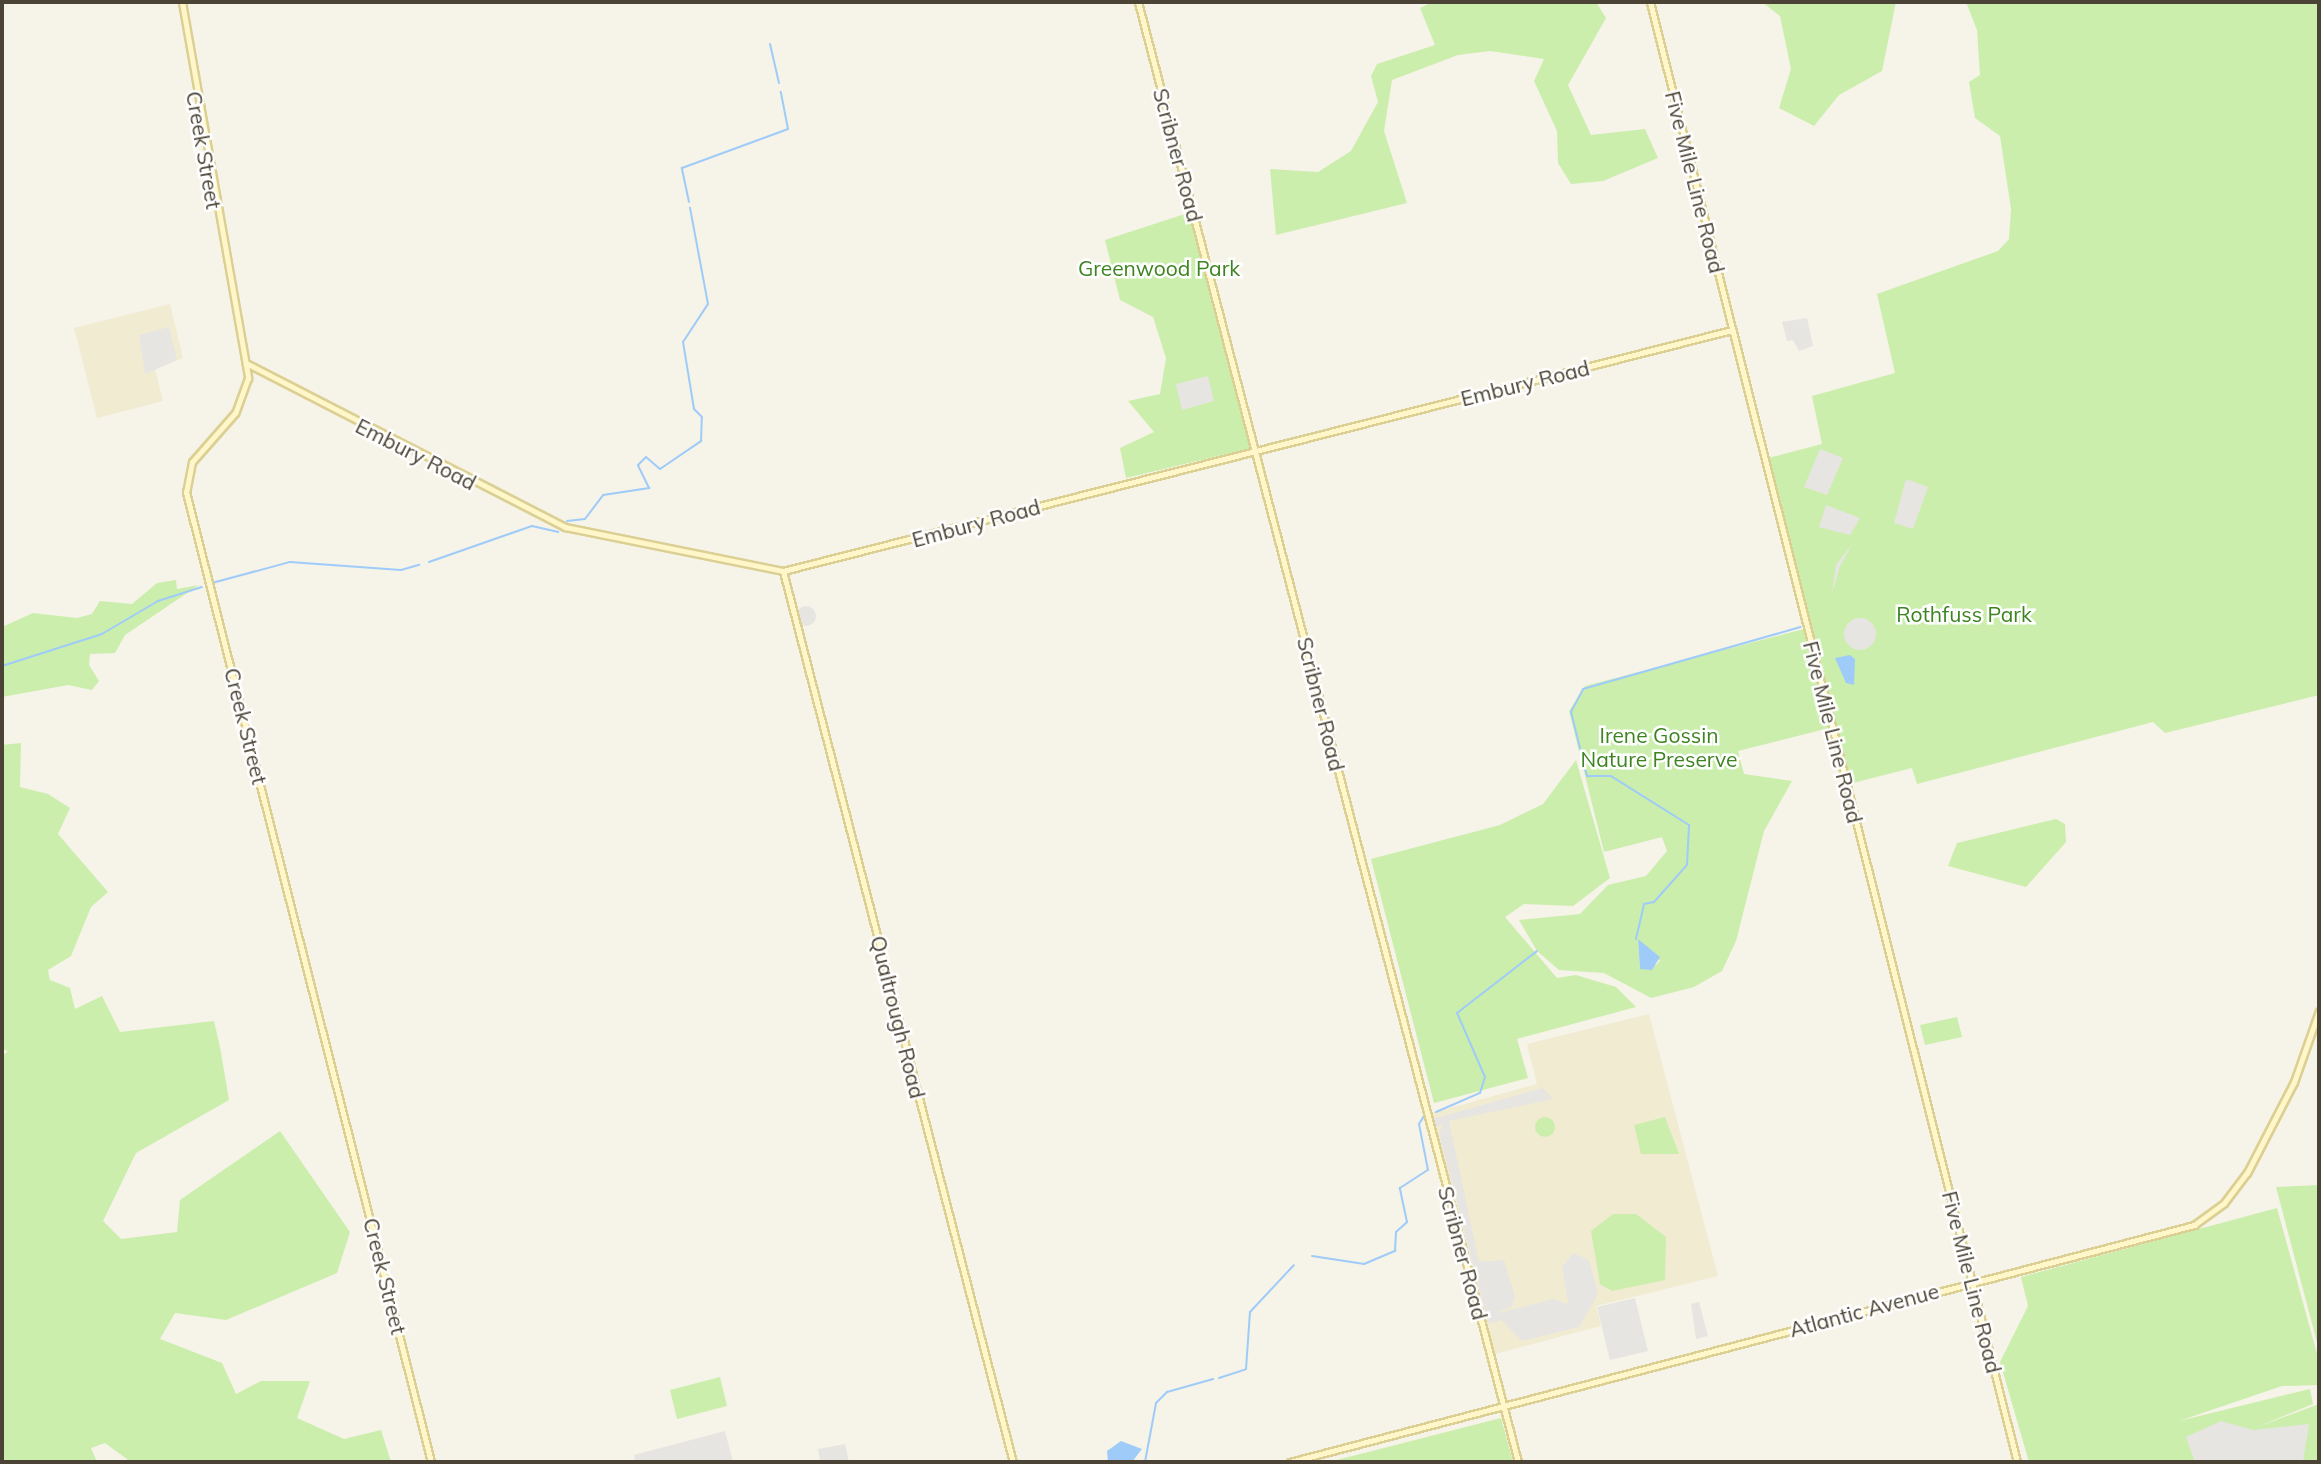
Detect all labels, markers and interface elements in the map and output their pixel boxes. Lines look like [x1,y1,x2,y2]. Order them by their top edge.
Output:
street label: Scribner Road [1148,86,1208,224]
street label: Five Mile Line Road [1660,88,1730,276]
street label: Creek Street [181,89,227,211]
park label: Greenwood Park [1078,255,1240,281]
street label: Embury Road [1458,355,1592,411]
street label: Embury Road [352,413,480,495]
street label: Embury Road [909,494,1043,552]
park label: Rothfuss Park [1896,601,2032,627]
street label: Scribner Road [1292,634,1350,774]
street label: Five Mile Line Road [1798,638,1868,826]
street label: Creek Street [219,665,273,787]
park label: Irene Gossin Nature Preserve [1580,722,1738,772]
street label: Qualtrough Road [866,933,930,1101]
street label: Scribner Road [1433,1184,1493,1322]
street label: Five Mile Line Road [1937,1188,2007,1376]
street label: Creek Street [358,1215,412,1337]
street label: Atlantic Avenue [1786,1278,1942,1342]

